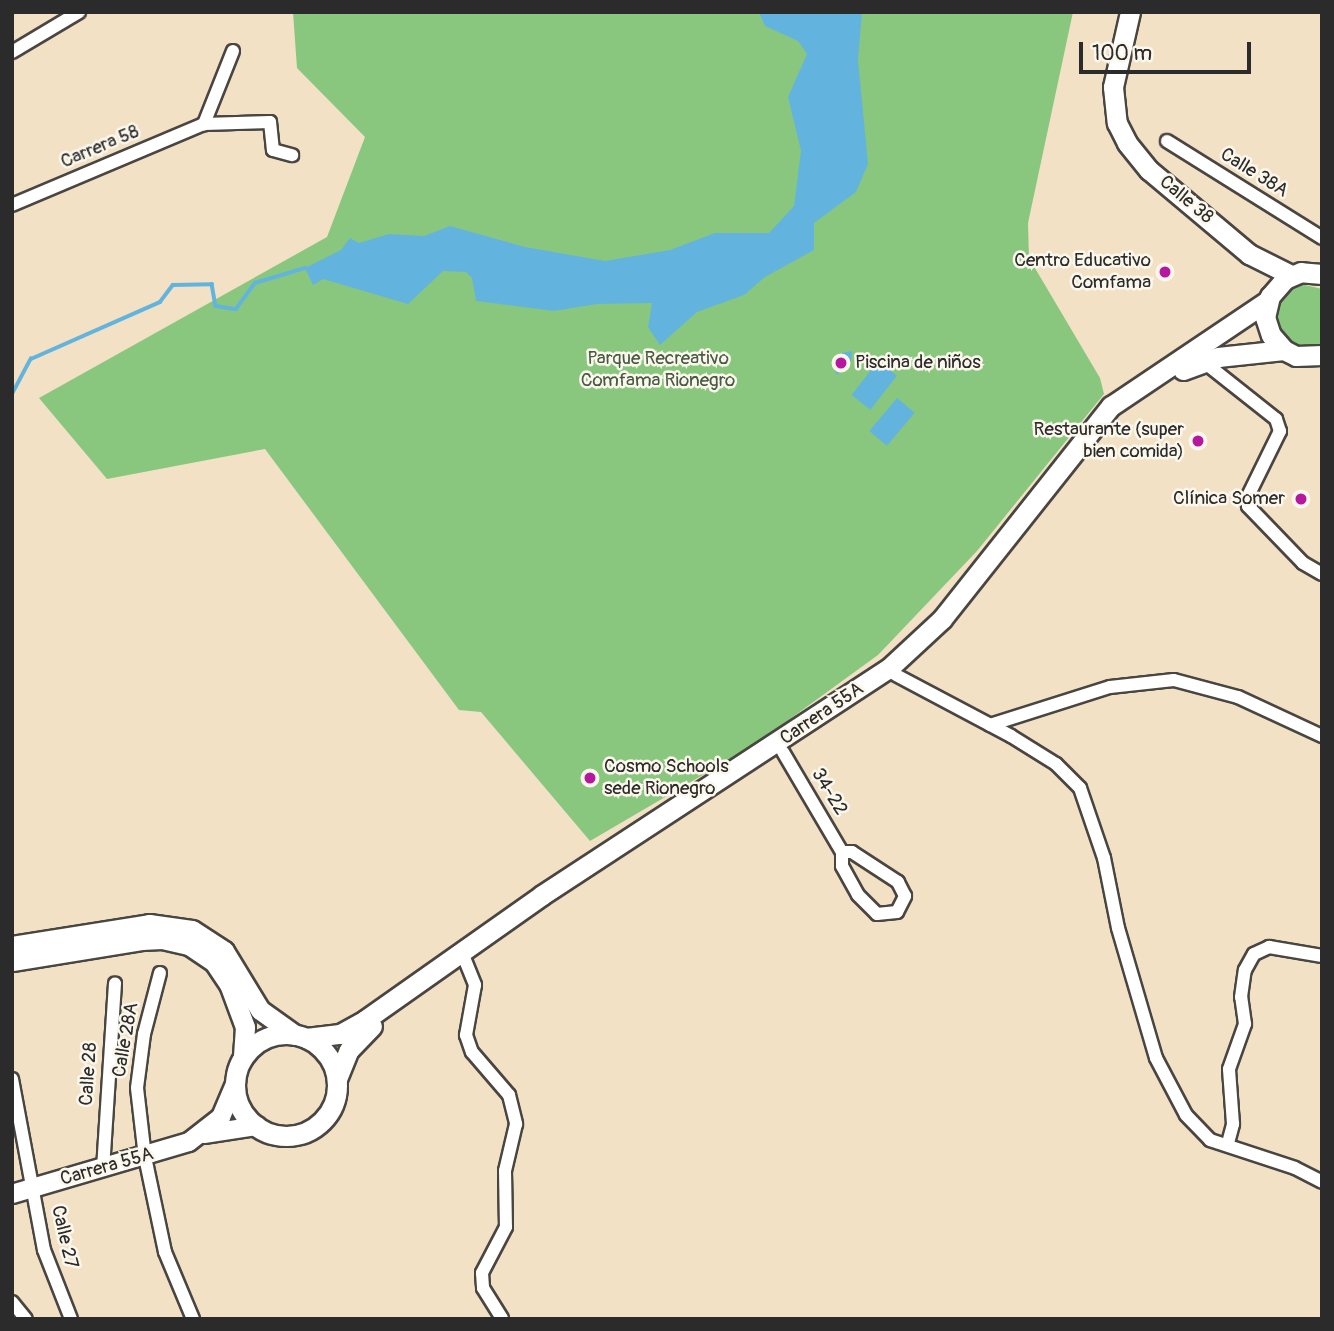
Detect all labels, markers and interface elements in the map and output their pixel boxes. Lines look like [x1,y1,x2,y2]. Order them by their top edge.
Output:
scale bar [1082,28,1254,72]
text: 100 m [1092,40,1152,67]
street label: Carrera 58 [57,120,143,174]
street label: Calle 38A [1216,143,1292,203]
street label: Calle 38 [1154,171,1218,229]
place label: Centro Educativo Comfama [1014,250,1151,294]
marker: Centro Educativo Comfama [1157,264,1173,280]
park label: Parque Recreativo Comfama Rionegro [581,348,735,392]
place label: Piscina de niños [855,352,981,374]
marker: Piscina de niños [833,355,849,371]
place label: Restaurante (super bien comida) [1034,419,1184,463]
marker: Restaurante (super bien comida) [1190,433,1206,449]
place label: Clínica Somer [1173,488,1285,510]
marker: Clínica Somer [1291,489,1311,509]
street label: Carrera 55A [776,678,868,750]
place label: Cosmo Schools sede Rionegro [604,756,729,800]
street label: 34-22 [806,764,852,820]
marker: Cosmo Schools sede Rionegro [582,770,598,786]
street label: Calle 28A [108,1001,144,1079]
street label: Calle 28 [75,1042,103,1106]
street label: Carrera 55A [58,1143,156,1191]
street label: Calle 27 [46,1203,82,1271]

